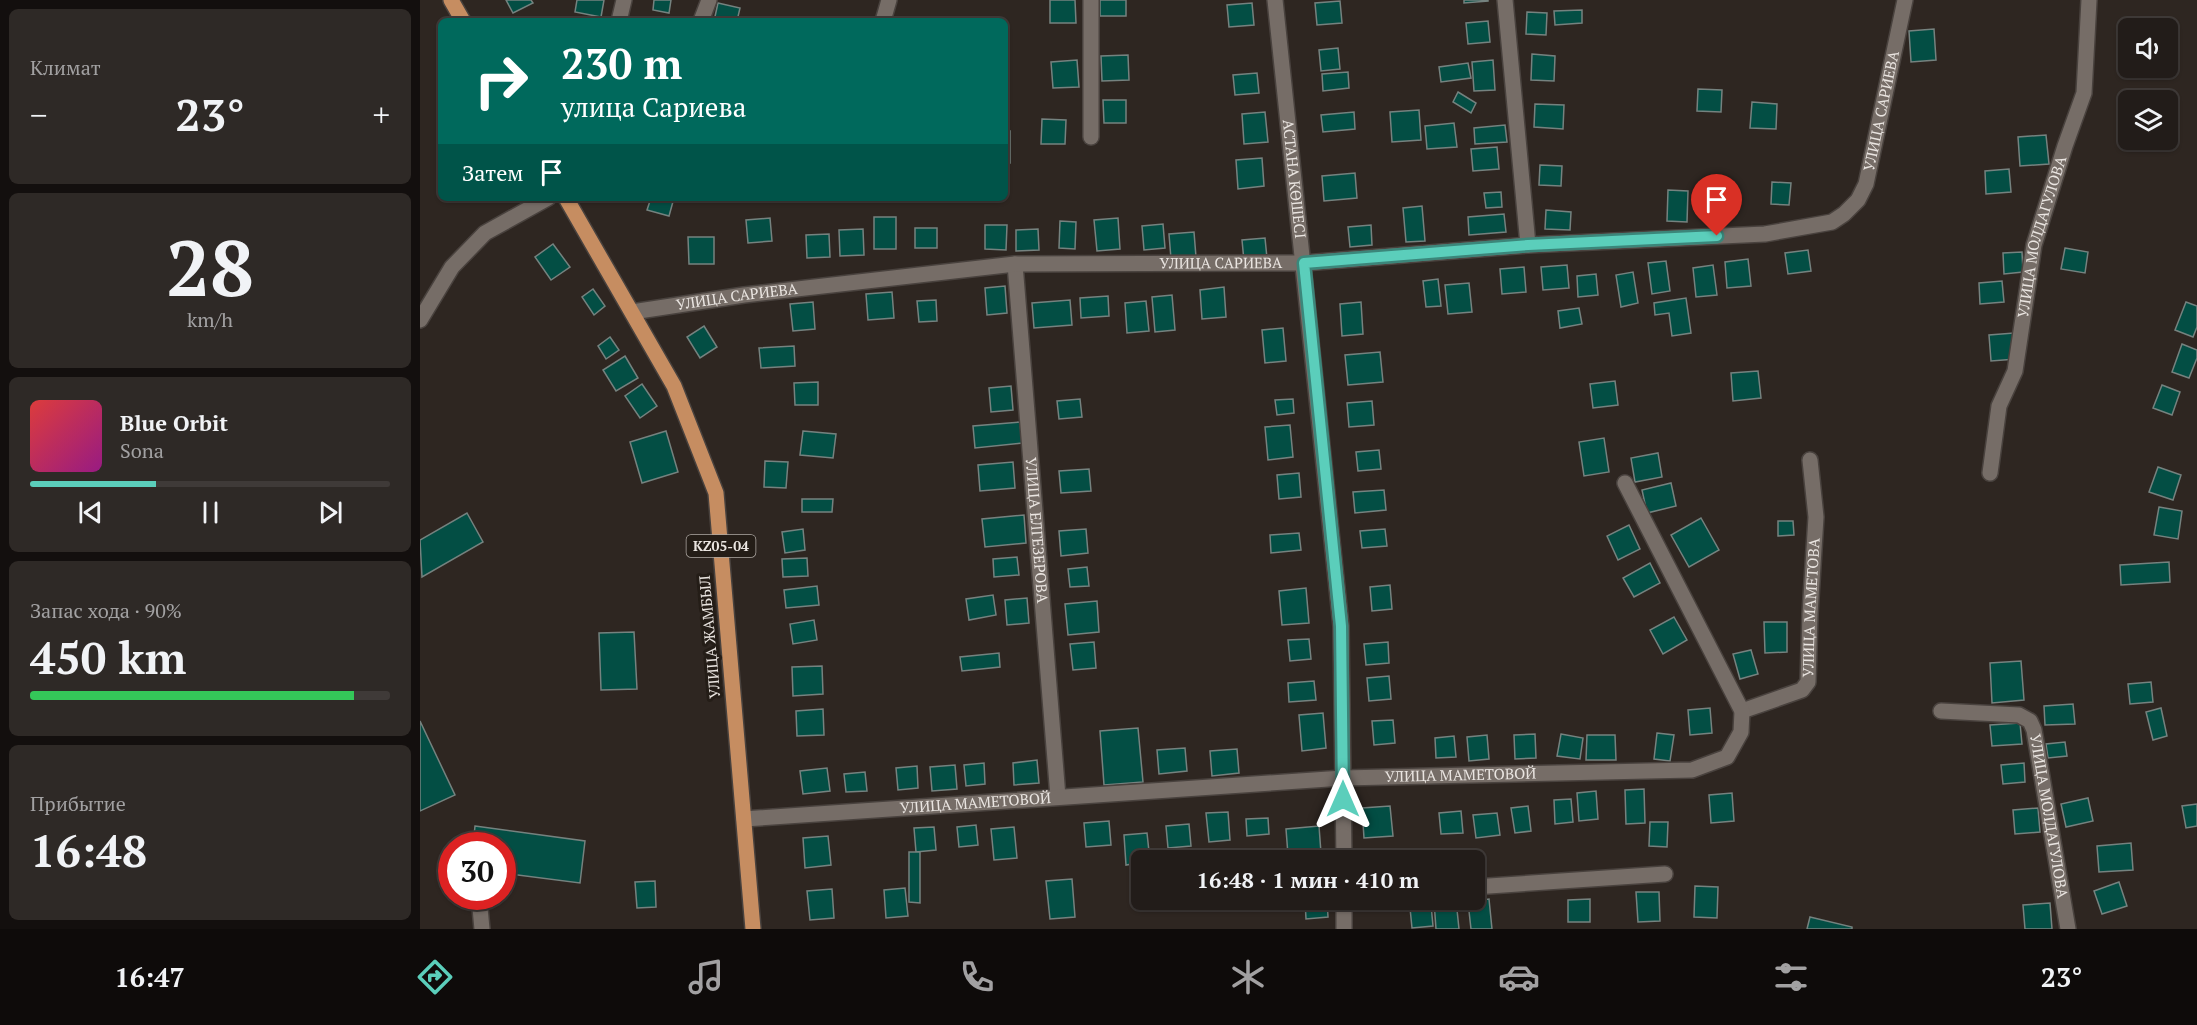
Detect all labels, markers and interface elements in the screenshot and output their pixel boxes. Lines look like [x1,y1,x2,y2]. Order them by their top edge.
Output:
map controls [2118,18,2178,150]
button: sound [2118,18,2178,78]
text: 230 m [561,35,682,91]
icon: right [462,42,540,120]
street label: УЛИЦА САРИЕВА [1858,48,1903,173]
text: Климат [30,54,101,81]
text: 23° [175,84,245,144]
text: улица Сариева [561,89,746,125]
button: layers [2118,90,2178,150]
text: − [30,93,48,136]
text: + [372,93,390,136]
street label: АСТАНА КӨШЕСІ [1279,118,1311,239]
street label: УЛИЦА МОЛДАГУЛОВА [2012,153,2071,319]
icon: arrive [535,156,568,189]
text: Затем [462,158,523,187]
pin [1691,174,1742,236]
icon: arrive [1700,183,1733,216]
text: 28 [166,215,254,318]
street label: УЛИЦА САРИЕВА [1160,252,1283,272]
street label: УЛИЦА САРИЕВА [674,278,799,314]
text: km/h [187,306,233,333]
text: Blue Orbit [120,408,228,437]
text: Sona [120,437,164,464]
street label: УЛИЦА ЕЛГЕЗЕРОВА [1022,456,1053,604]
icon: previous [74,496,107,529]
icon: pause [194,496,227,529]
icon: next [314,496,347,529]
road number: KZ05-04 [686,535,756,557]
street label: УЛИЦА МАМЕТОВА [1797,537,1824,678]
street label: УЛИЦА ЖАМБЫЛ [694,575,724,699]
text: Запас хода · 90% [30,597,182,624]
text: 450 km [30,627,186,687]
street label: УЛИЦА МОЛДАГУЛОВА [2026,732,2074,901]
street label: УЛИЦА МАМЕТОВОЙ [1385,763,1536,786]
position arrow [1311,767,1375,831]
street label: УЛИЦА МАМЕТОВОЙ [899,787,1052,817]
text: Прибытие [30,790,126,817]
text: 16:48 [30,820,147,880]
speed limit sign: 30 [438,832,516,910]
text: 16:48 · 1 мин · 410 m [1197,865,1419,894]
icon: directions [414,956,456,998]
icon: music [685,956,727,998]
icon: phone [956,956,998,998]
icon: climate [1227,956,1269,998]
icon: car [1498,956,1540,998]
icon: filters [1770,956,1812,998]
text: 16:47 [115,959,185,995]
text: 23° [2041,959,2082,995]

